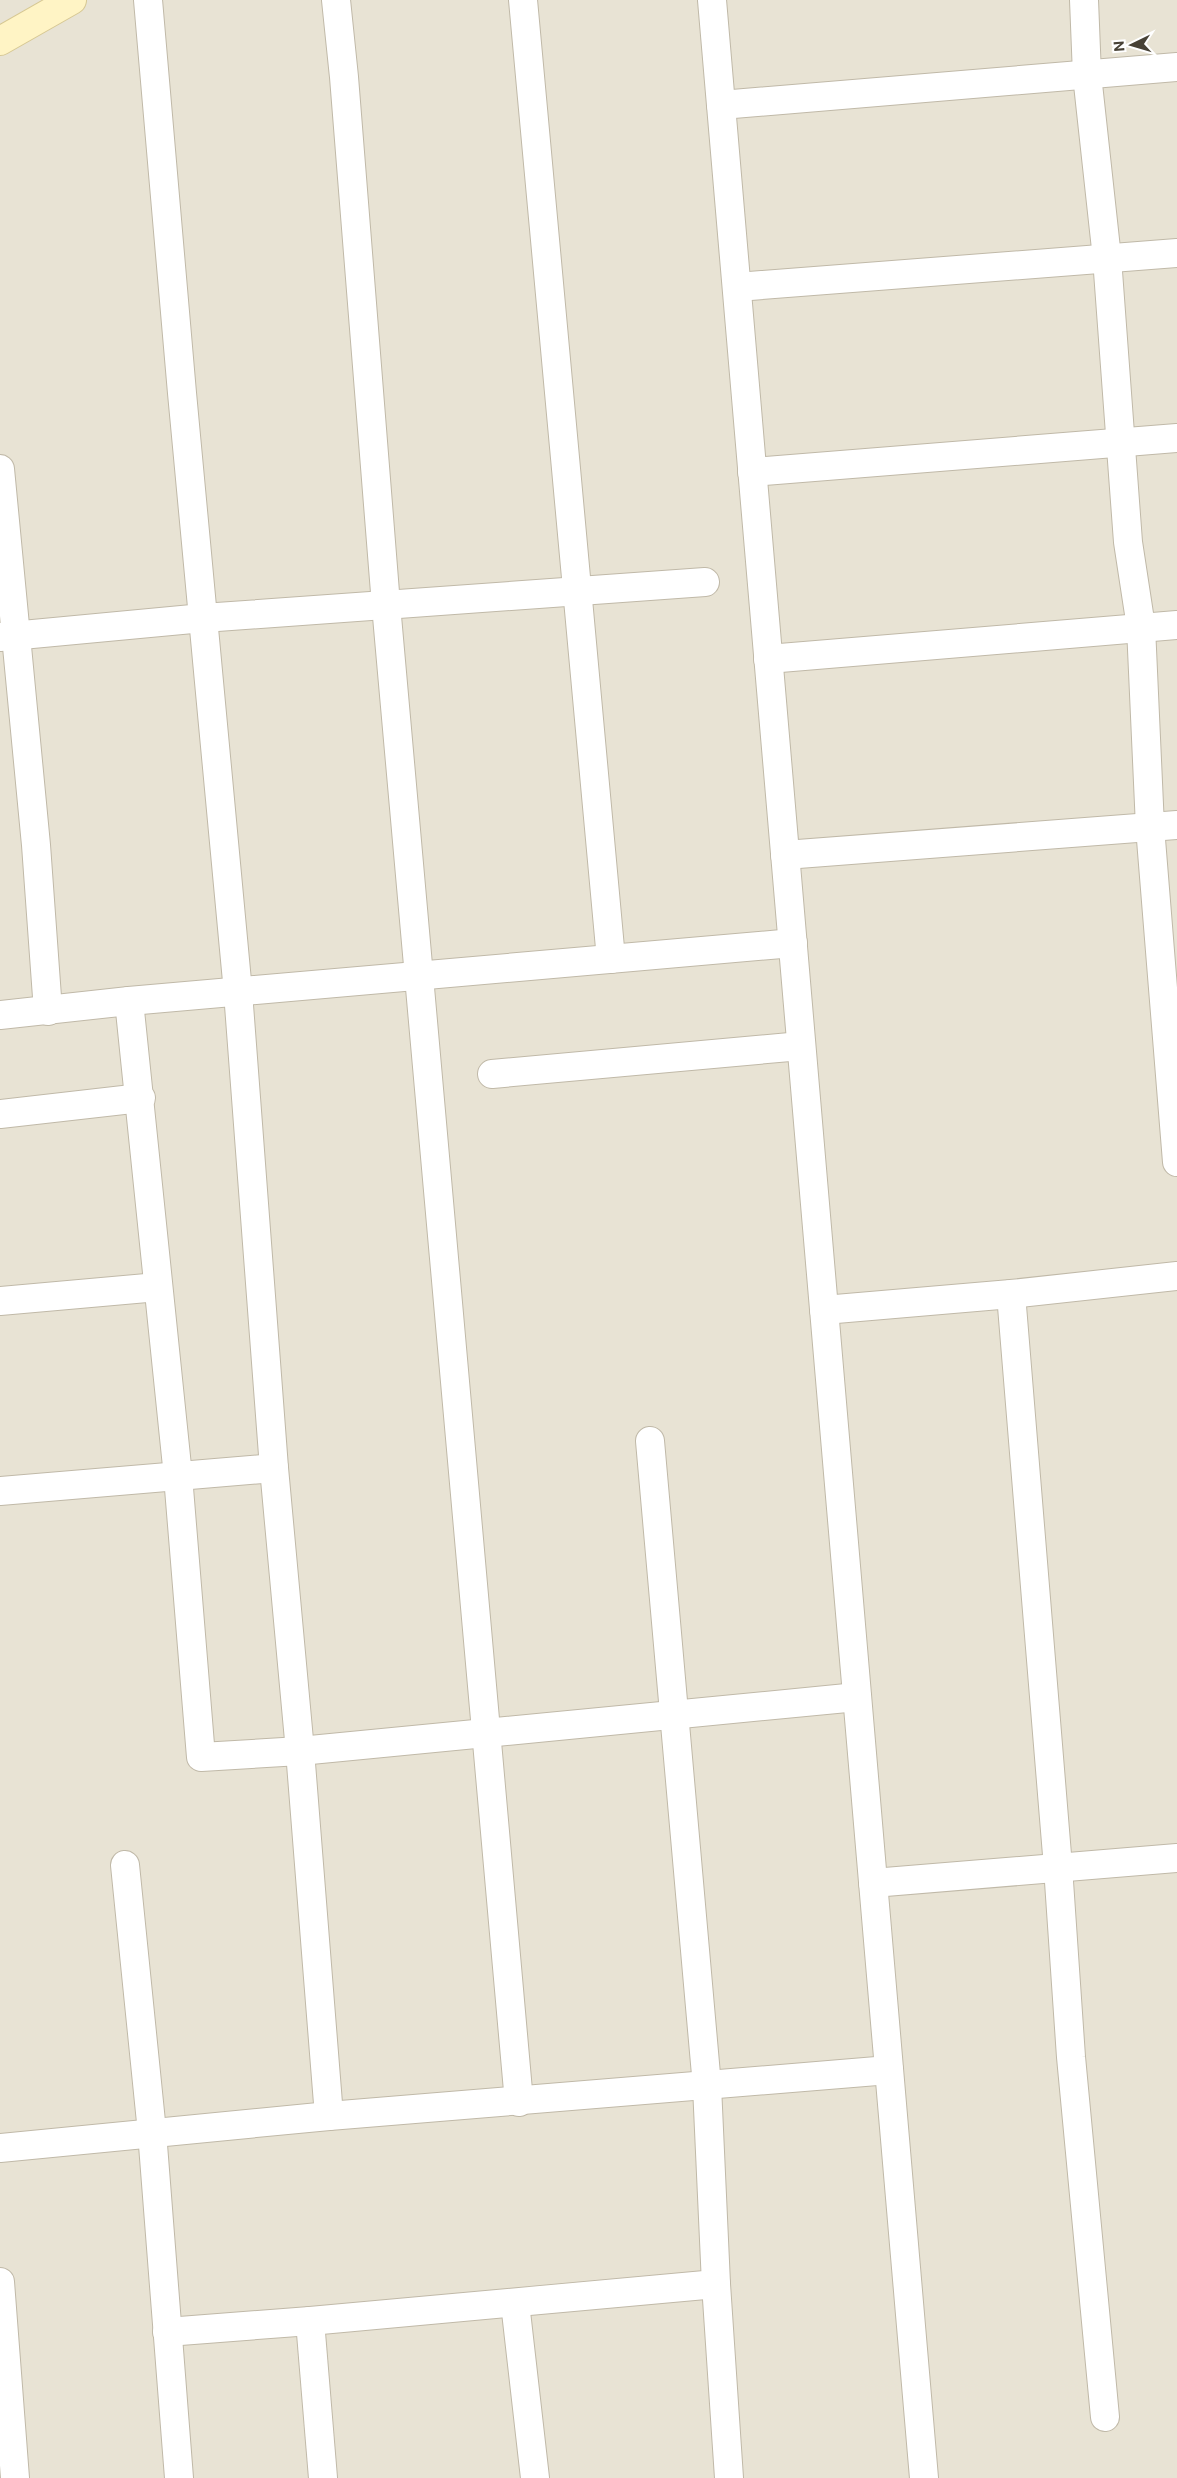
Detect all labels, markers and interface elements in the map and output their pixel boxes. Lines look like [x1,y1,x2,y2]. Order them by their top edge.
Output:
north arrow [1107,20,1157,70]
text: N [1111,40,1127,52]

